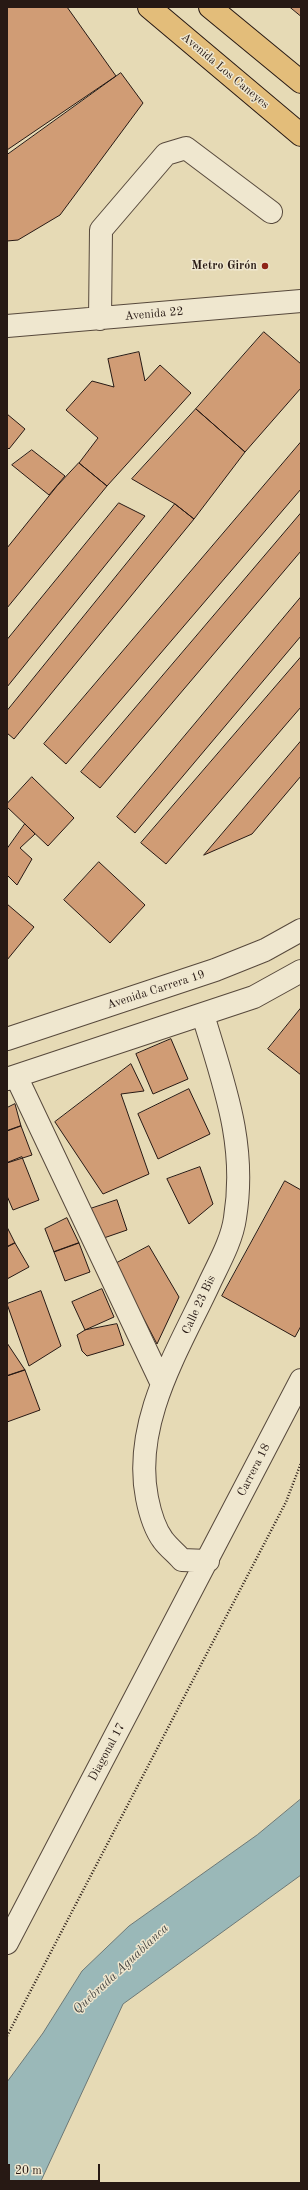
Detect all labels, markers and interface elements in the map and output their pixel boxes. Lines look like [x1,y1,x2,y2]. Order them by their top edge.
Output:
street label: Avenida Los Caneyes [178,30,272,112]
place label: Metro Girón [192,259,257,273]
marker: Metro Girón [260,261,270,271]
street label: Avenida 22 [124,304,184,324]
street label: Avenida Carrera 19 [105,967,207,1013]
street label: Calle 23 Bis [179,1273,219,1337]
street label: Carrera 18 [235,1441,273,1499]
street label: Diagonal 17 [86,1720,128,1784]
water label: Quebrada Aguablanca [70,1921,172,2017]
scale bar [10,2156,102,2182]
text: 20 m [15,2165,42,2177]

